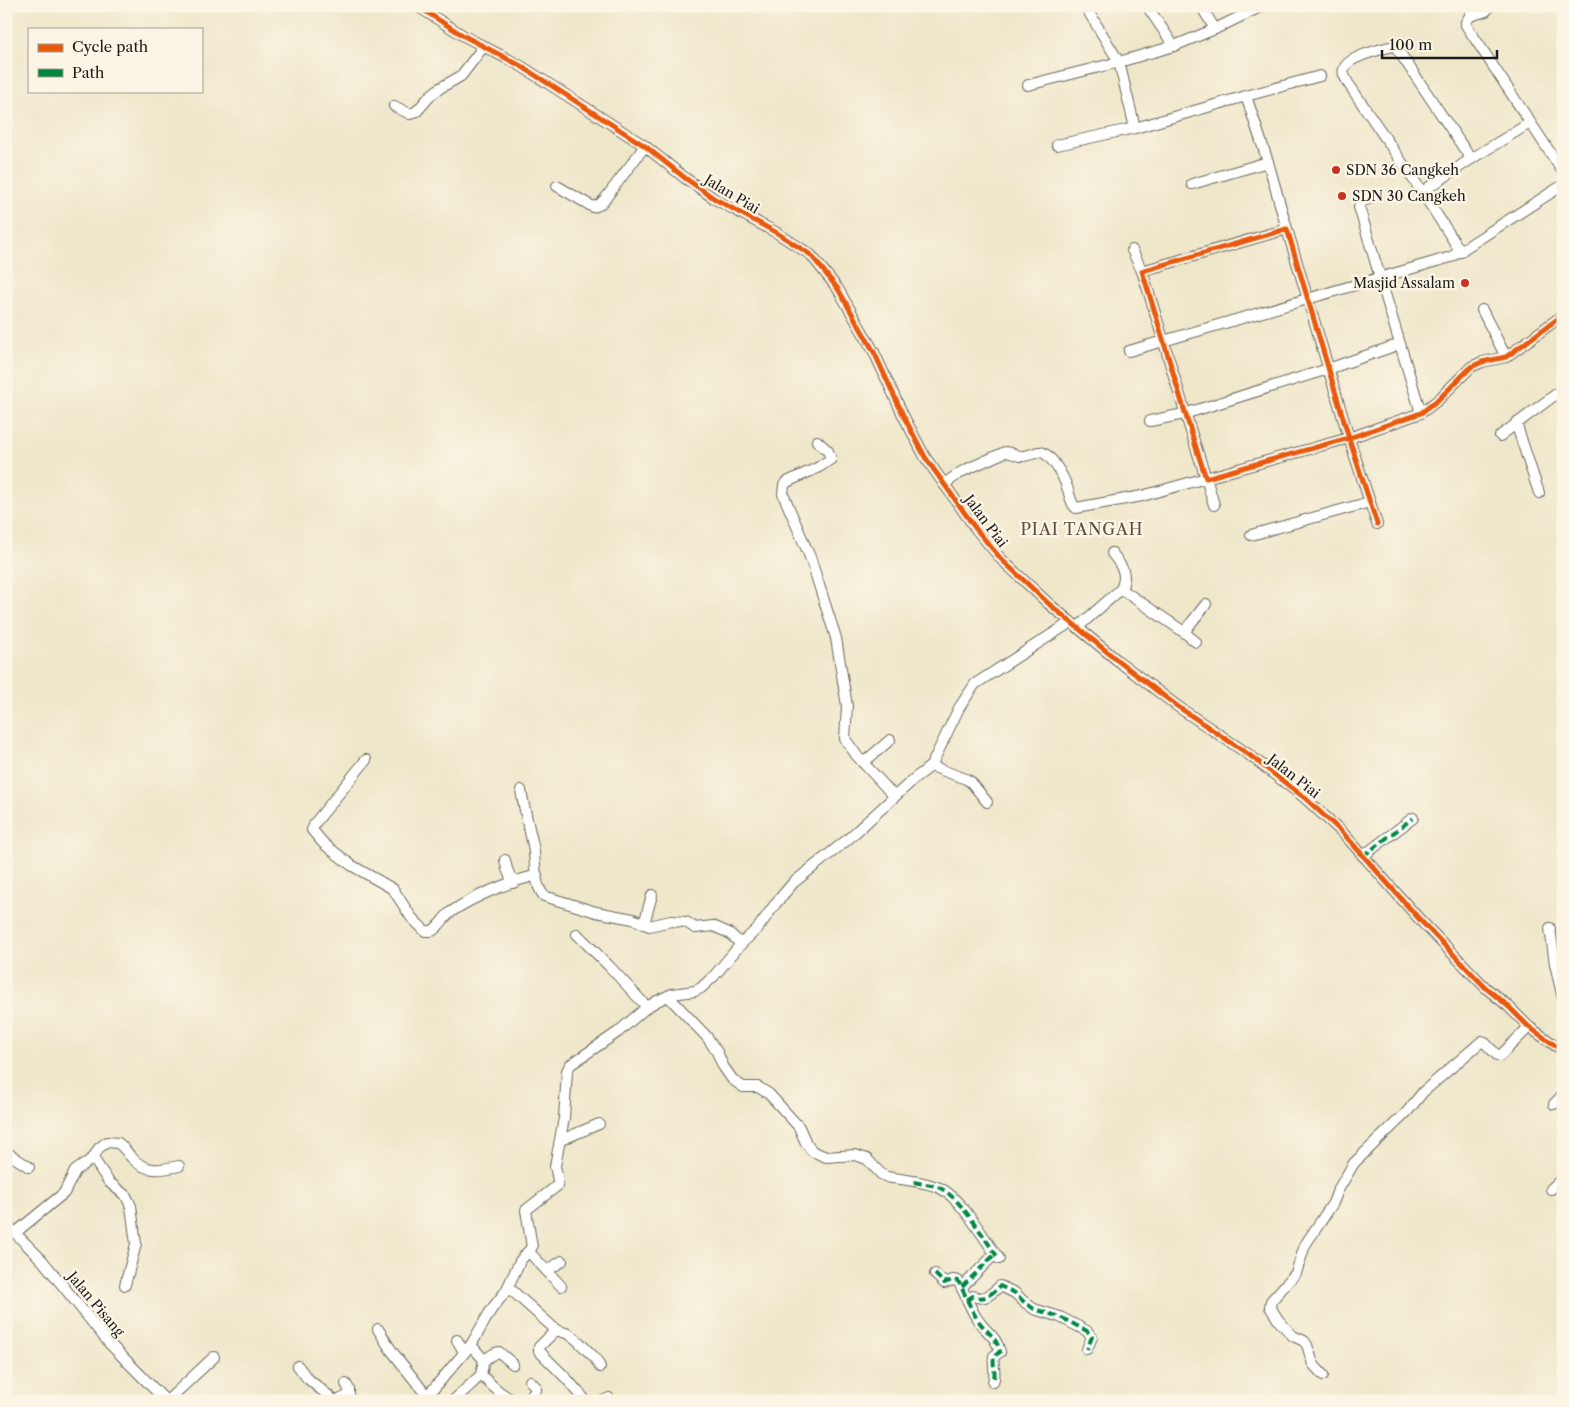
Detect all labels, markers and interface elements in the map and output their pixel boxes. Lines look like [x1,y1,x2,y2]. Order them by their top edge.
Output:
legend [28,28,202,92]
scale bar [1382,28,1496,60]
text: 100 m [1389,35,1432,54]
text: Cycle path [72,37,149,56]
text: Path [72,63,105,82]
place label: SDN 36 Cangkeh [1346,161,1459,179]
marker: SDN 36 Cangkeh [1330,164,1342,176]
street label: Jalan Piai [699,169,763,218]
place label: SDN 30 Cangkeh [1352,187,1466,205]
marker: SDN 30 Cangkeh [1336,190,1348,202]
place label: Masjid Assalam [1353,274,1455,292]
marker: Masjid Assalam [1459,277,1471,289]
street label: Jalan Piai [959,489,1012,551]
district label: PIAI TANGAH [1020,519,1144,539]
street label: Jalan Piai [1263,749,1324,802]
street label: Jalan Pisang [62,1266,129,1341]

